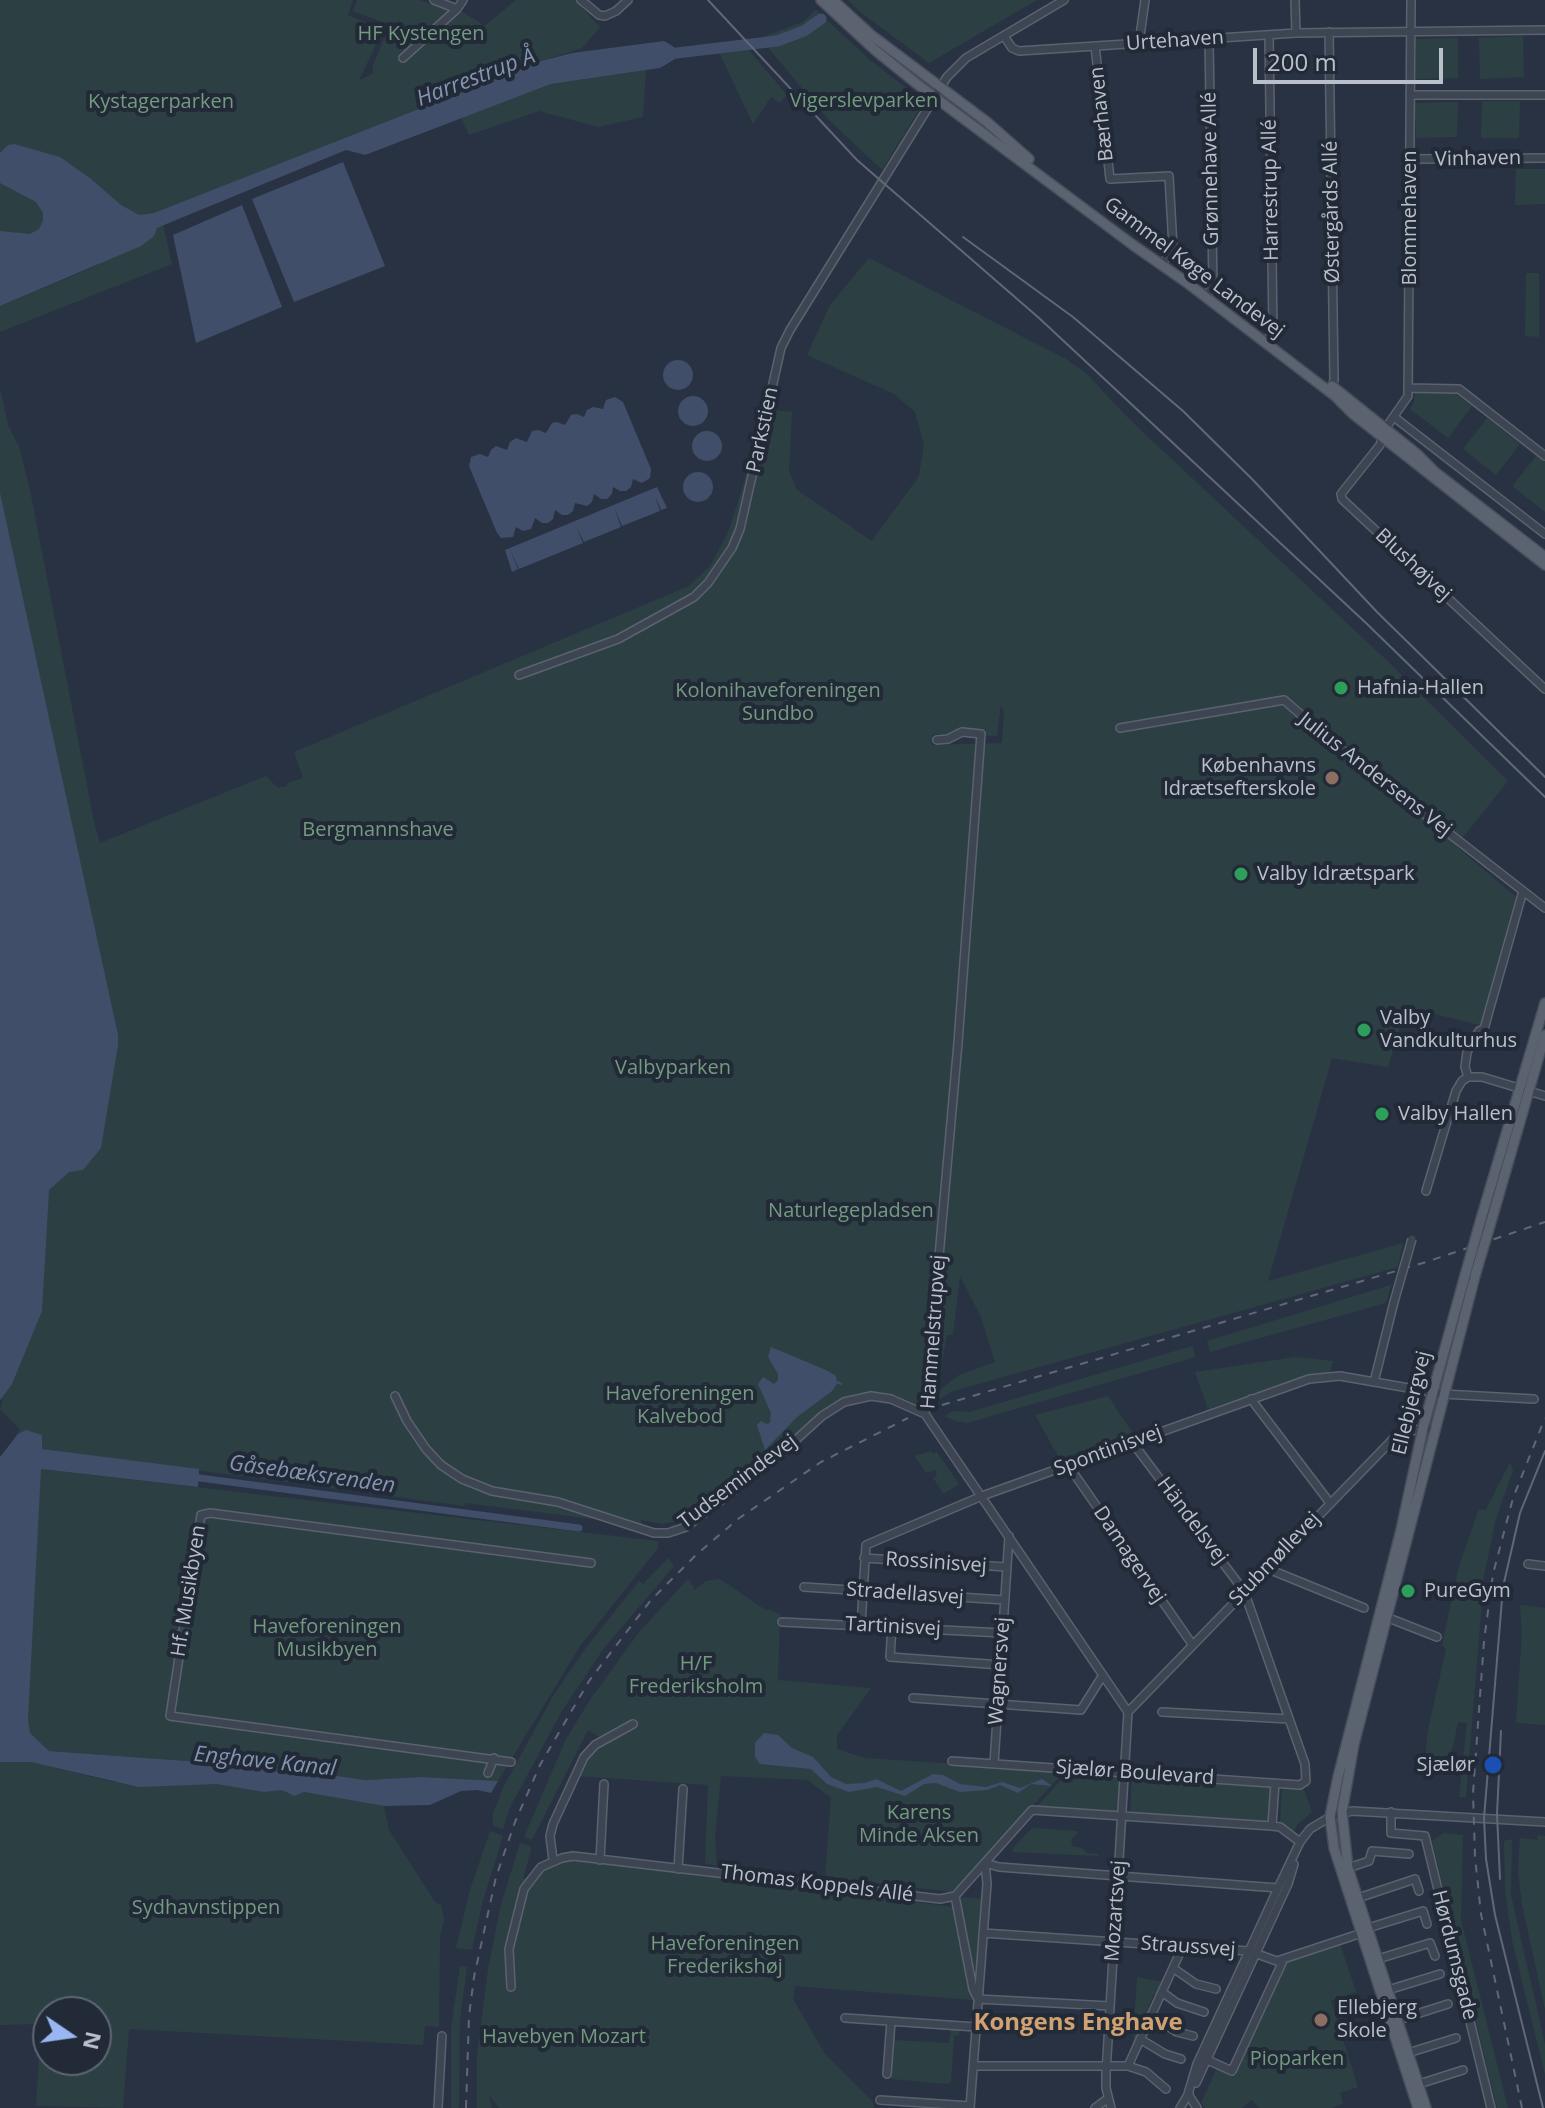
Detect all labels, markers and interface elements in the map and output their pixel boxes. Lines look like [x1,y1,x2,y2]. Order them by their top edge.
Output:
park label: HF Kystengen [357,22,485,46]
street label: Urtehaven [1125,26,1225,56]
scale bar [1257,32,1447,82]
water label: Harrestrup Å [413,43,539,113]
text: 200 m [1267,45,1337,78]
street label: Bærhaven [1085,65,1119,163]
park label: Vigerslevparken [790,89,938,113]
park label: Kystagerparken [88,90,234,114]
street label: Grønnehave Allé [1198,92,1224,246]
street label: Harrestrup Allé [1258,119,1284,261]
street label: Østergårds Allé [1319,140,1345,284]
street label: Vinhaven [1435,146,1521,172]
street label: Blommehaven [1398,150,1422,286]
street label: Gammel Køge Landevej [1099,192,1289,344]
street label: Parkstien [742,385,784,475]
street label: Blushøjvej [1370,524,1456,606]
place label: Hafnia-Hallen [1357,676,1484,700]
park label: Kolonihaveforeningen Sundbo [675,679,881,726]
marker: Hafnia-Hallen [1332,679,1350,697]
street label: Julius Andersens Vej [1294,708,1456,842]
place label: Københavns Idrætsefterskole [1163,754,1316,801]
marker: Københavns Idrætsefterskole [1323,769,1341,787]
park label: Bergmannshave [302,818,454,842]
place label: Valby Idrætspark [1257,862,1414,886]
marker: Valby Idrætspark [1232,865,1250,883]
place label: Valby Vandkulturhus [1380,1006,1517,1053]
marker: Valby Vandkulturhus [1355,1021,1373,1039]
park label: Valbyparken [615,1056,731,1080]
place label: Valby Hallen [1398,1102,1513,1126]
marker: Valby Hallen [1373,1105,1391,1123]
park label: Naturlegepladsen [768,1199,934,1223]
street label: Hammelstrupvej [917,1254,951,1410]
street label: Ellebjergvej [1388,1349,1436,1457]
park label: Haveforeningen Kalvebod [605,1382,755,1429]
street label: Spontinisvej [1051,1420,1165,1482]
street label: Tudsemindevej [674,1430,802,1534]
water label: Gåsebæksrenden [227,1450,397,1500]
street label: Händelsvej [1152,1473,1232,1569]
street label: Damagervej [1088,1502,1170,1608]
street label: Stubmøllevej [1224,1507,1326,1611]
street label: Hf. Musikbyen [167,1523,211,1659]
street label: Rossinisvej [884,1547,988,1579]
street label: Stradellasvej [845,1578,965,1610]
place label: PureGym [1424,1579,1511,1603]
marker: PureGym [1399,1582,1417,1600]
street label: Tartinisvej [845,1613,941,1641]
park label: Haveforeningen Musikbyen [252,1615,402,1662]
street label: Wagnersvej [984,1616,1016,1726]
park label: H/F Frederiksholm [629,1652,763,1699]
water label: Enghave Kanal [193,1741,337,1783]
place label: Sjælør [1416,1753,1475,1777]
marker: Sjælør [1482,1754,1504,1776]
street label: Sjælør Boulevard [1055,1755,1215,1791]
park label: Karens Minde Aksen [859,1801,979,1848]
street label: Mozartsvej [1100,1859,1132,1963]
street label: Thomas Koppels Allé [720,1860,914,1908]
street label: Hørdumsgade [1426,1888,1482,2022]
park label: Sydhavnstippen [132,1896,280,1920]
park label: Haveforeningen Frederikshøj [650,1932,800,1979]
street label: Straussvej [1140,1932,1236,1962]
north arrow [32,1996,112,2076]
place label: Ellebjerg Skole [1337,1996,1417,2043]
district label: Kongens Enghave [973,2009,1183,2037]
marker: Ellebjerg Skole [1312,2011,1330,2029]
park label: Havebyen Mozart [482,2025,646,2049]
text: N [77,2029,110,2053]
park label: Pioparken [1250,2047,1344,2071]

